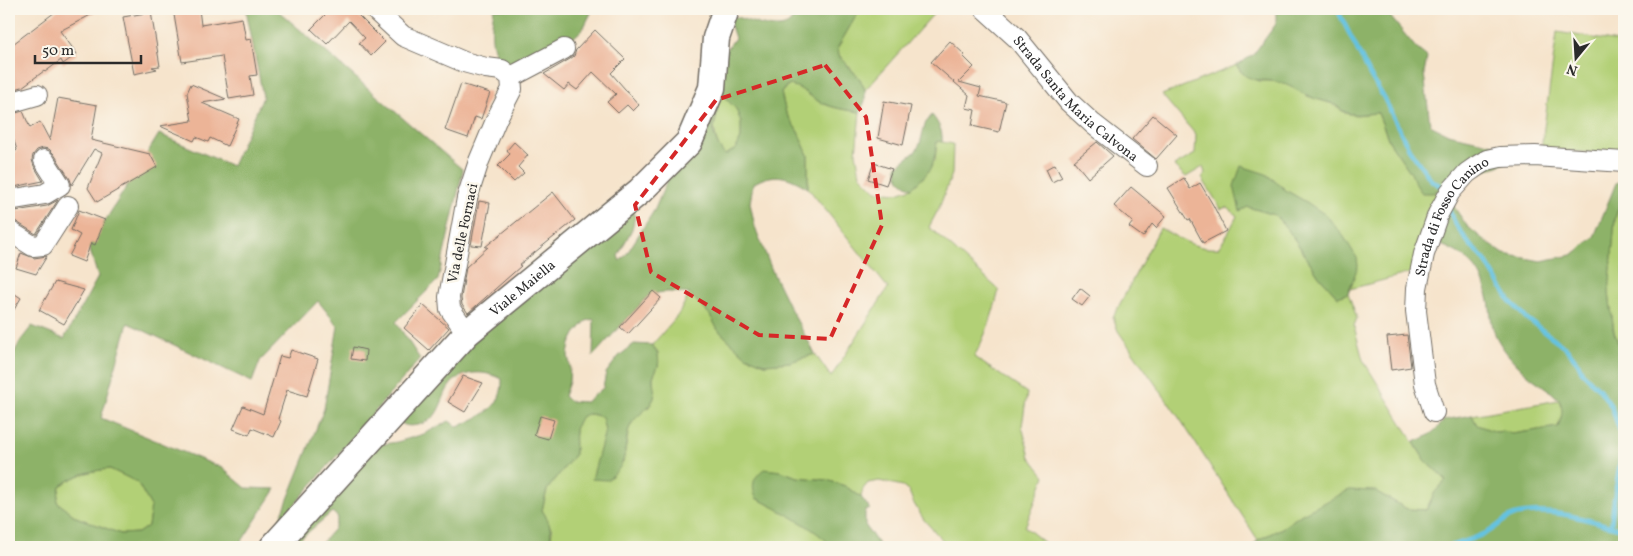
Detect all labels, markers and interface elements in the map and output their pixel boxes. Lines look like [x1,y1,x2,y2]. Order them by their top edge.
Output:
scale bar [35,32,141,64]
street label: Strada Santa Maria Calvona [1008,32,1142,167]
north arrow [1550,32,1600,82]
text: 50 m [42,41,74,62]
text: N [1565,58,1580,80]
street label: Strada di Fosso Canino [1412,153,1493,278]
street label: Via delle Fornaci [444,182,483,285]
street label: Viale Maiella [486,256,560,322]

